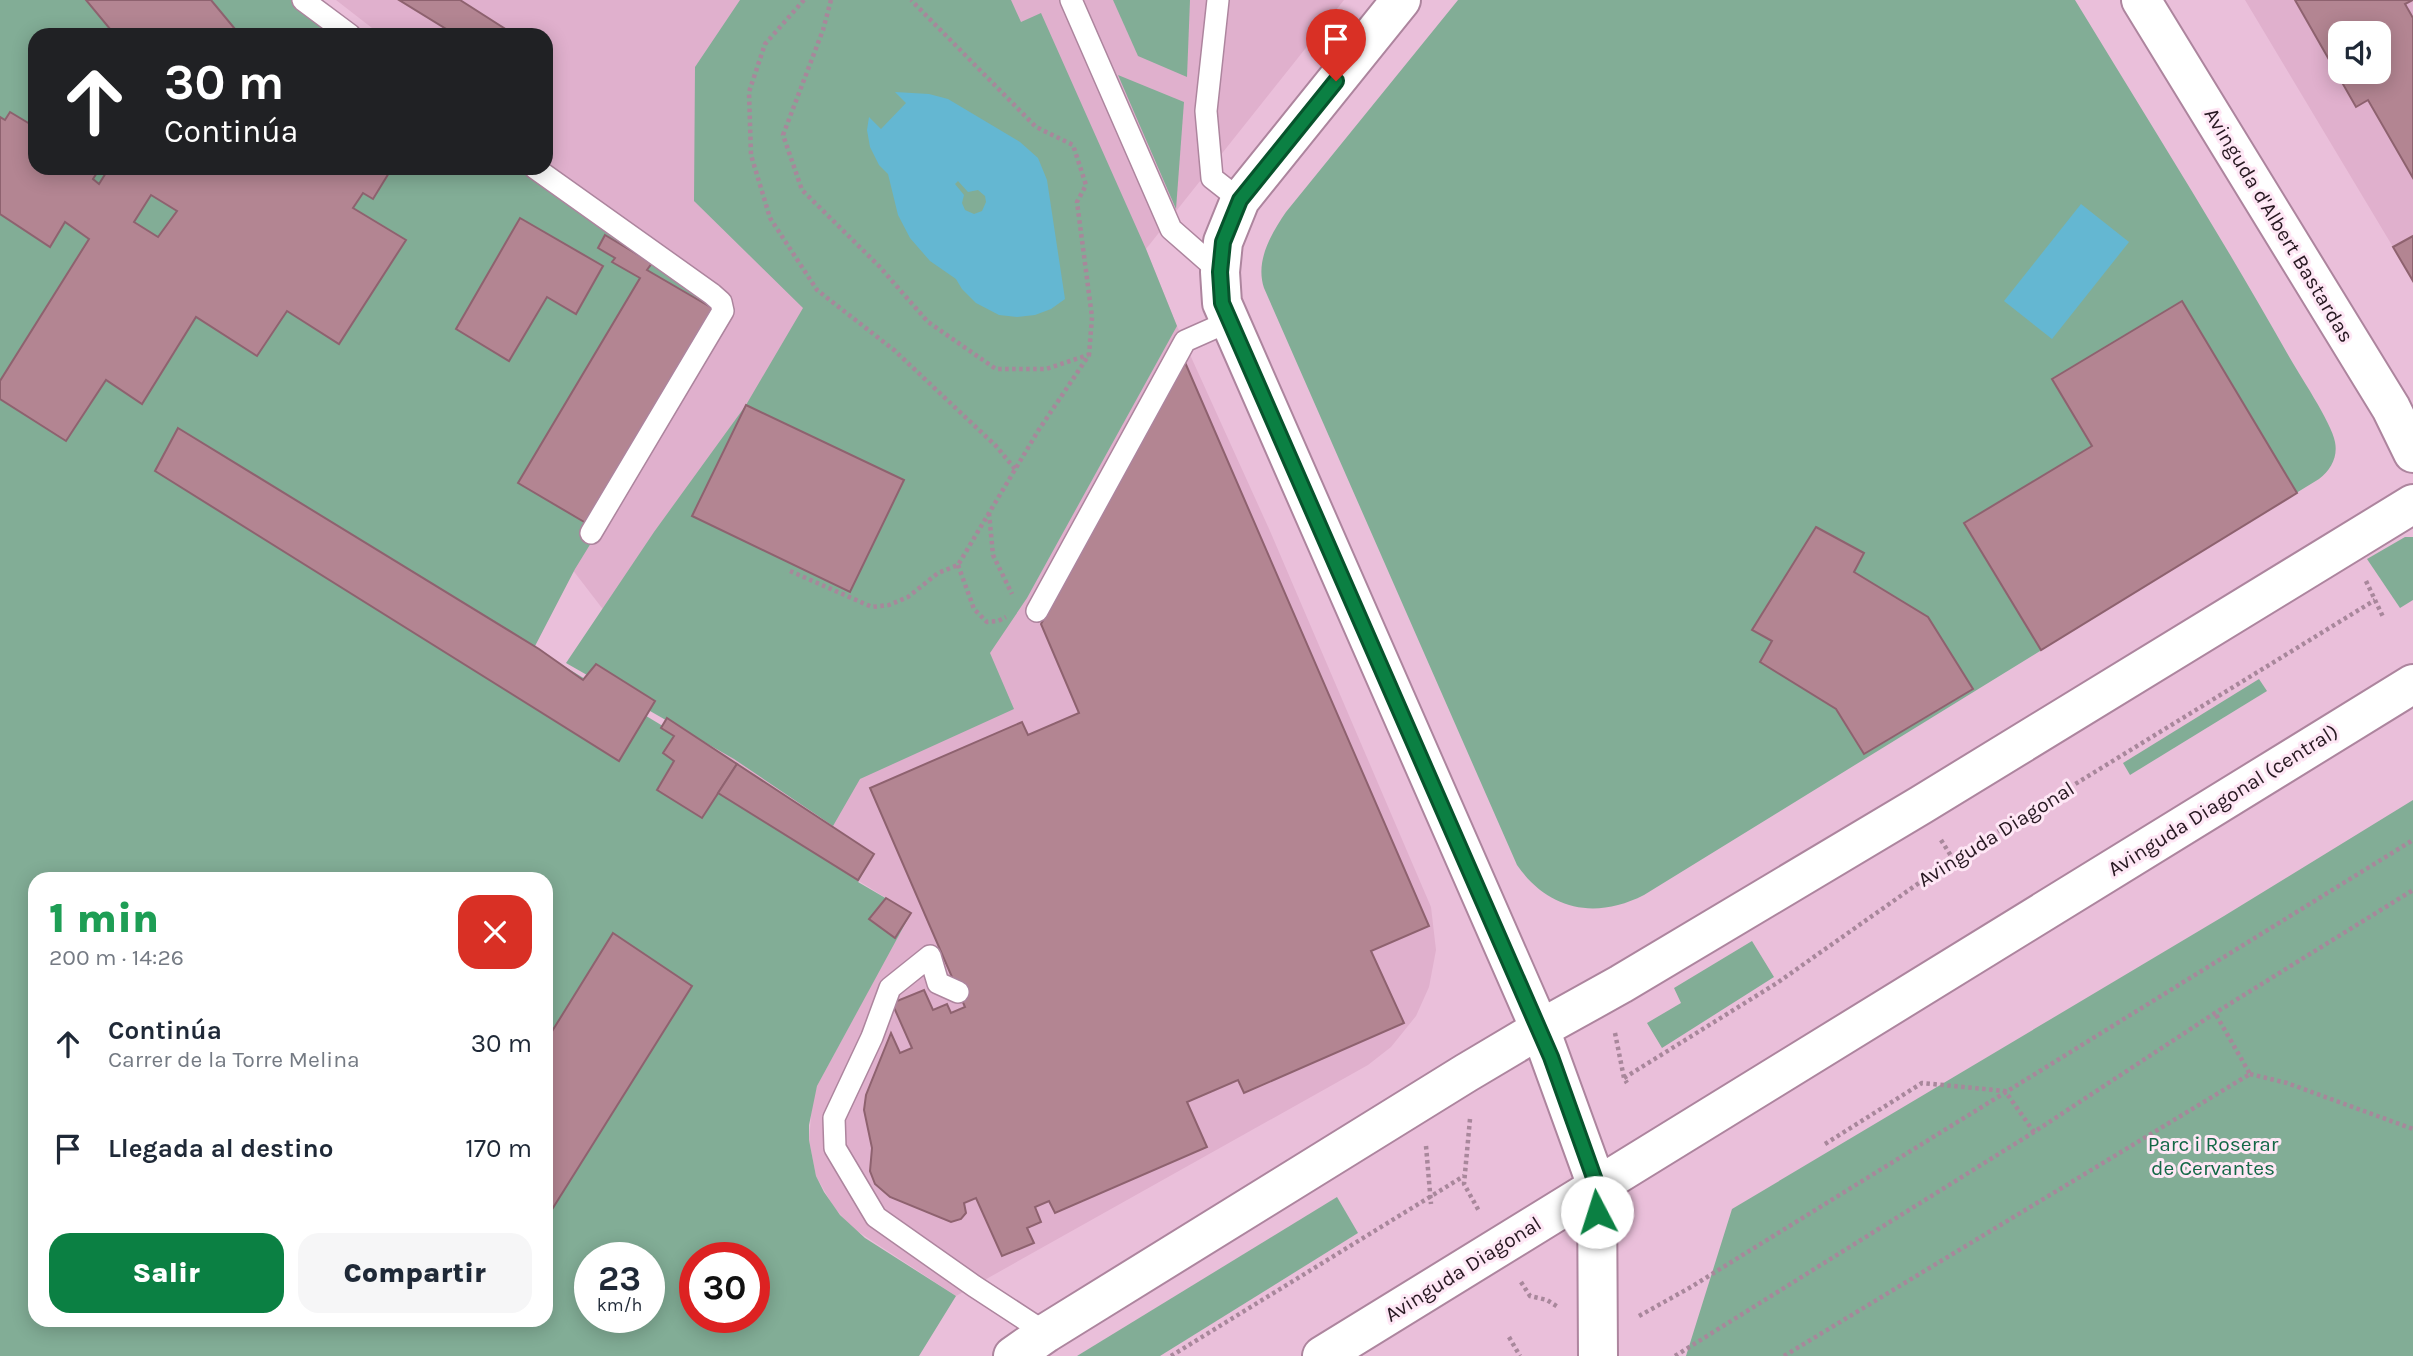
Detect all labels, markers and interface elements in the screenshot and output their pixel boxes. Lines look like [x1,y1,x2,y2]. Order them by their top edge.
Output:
pin [1306,9,1366,81]
icon: arrive [1317,20,1355,58]
map controls [2328,21,2391,84]
button: sound [2328,21,2391,84]
text: 30 m [164,54,284,111]
icon: ahead [49,56,140,147]
street label: Avinguda d'Albert Bastardas [2199,103,2359,347]
text: Continúa [164,113,298,150]
street label: Avinguda Diagonal (central) [2103,719,2343,881]
street label: Avinguda Diagonal [1913,776,2079,892]
text: 1 min [49,893,159,943]
button: close [458,895,532,969]
text: 200 m · 14:26 [49,944,184,971]
text: Continúa [108,1015,222,1046]
icon: ahead [49,1025,87,1063]
text: 30 m [471,1028,532,1059]
text: Carrer de la Torre Melina [108,1046,360,1073]
icon: arrive [49,1130,87,1168]
park label: Parc i Roserar de Cervantes [2148,1132,2279,1180]
text: Llegada al destino [108,1133,334,1164]
text: 170 m [465,1133,532,1164]
position arrow [1560,1175,1634,1249]
street label: Avinguda Diagonal [1380,1211,1546,1327]
button: Salir [49,1233,284,1313]
button: Compartir [298,1233,532,1313]
speed limit sign: 30 [679,1242,770,1333]
text: 23 [598,1258,641,1299]
text: km/h [597,1294,642,1316]

